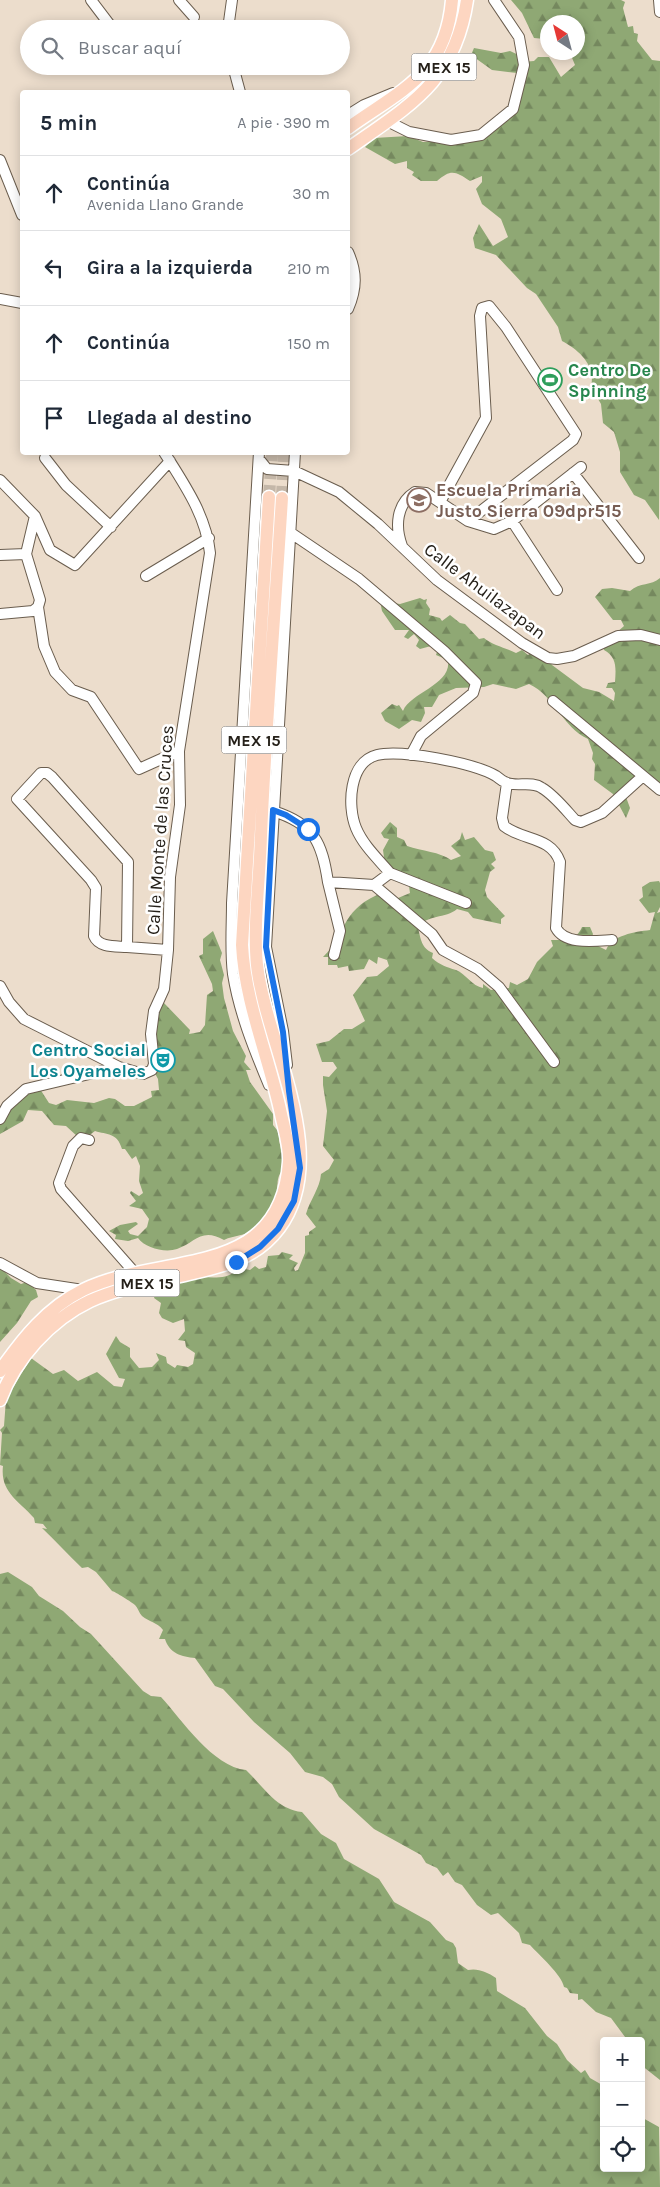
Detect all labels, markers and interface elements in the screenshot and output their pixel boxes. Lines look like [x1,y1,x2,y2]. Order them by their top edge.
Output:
north arrow [540,15,585,60]
search box [20,20,350,75]
icon: search [38,34,66,62]
text: Buscar aquí [78,37,182,59]
road number: MEX 15 [412,54,476,80]
text: 5 min [40,111,97,135]
text: A pie · 390 m [237,113,330,132]
text: Continúa [87,173,170,195]
icon: ahead [40,179,68,207]
text: 30 m [292,184,330,203]
text: Avenida Llano Grande [87,195,244,214]
icon: left [40,254,68,282]
text: Gira a la izquierda [87,257,253,279]
text: 210 m [287,259,330,278]
icon: ahead [40,329,68,357]
text: Continúa [87,332,170,354]
text: 150 m [287,334,330,353]
place label: Centro De Spinning [568,359,651,402]
sports icon: Centro De Spinning [537,367,563,393]
icon: arrive [40,404,68,432]
text: Llegada al destino [87,407,252,429]
place label: Escuela Primaria Justo Sierra 09dpr515 [436,479,622,522]
school or university icon: Escuela Primaria Justo Sierra 09dpr515 [406,487,432,513]
street label: Calle Ahuilazapan [420,538,550,644]
street label: Calle Monte de las Cruces [142,724,178,936]
road number: MEX 15 [222,726,286,754]
route start [297,818,320,841]
place label: Centro Social Los Oyameles [30,1039,146,1082]
theatre icon: Centro Social Los Oyameles [150,1047,176,1073]
route end [225,1251,248,1274]
road number: MEX 15 [114,1270,180,1296]
map controls [600,2037,645,2172]
button: + [600,2037,645,2082]
button: − [600,2082,645,2127]
button: locate [600,2127,645,2172]

